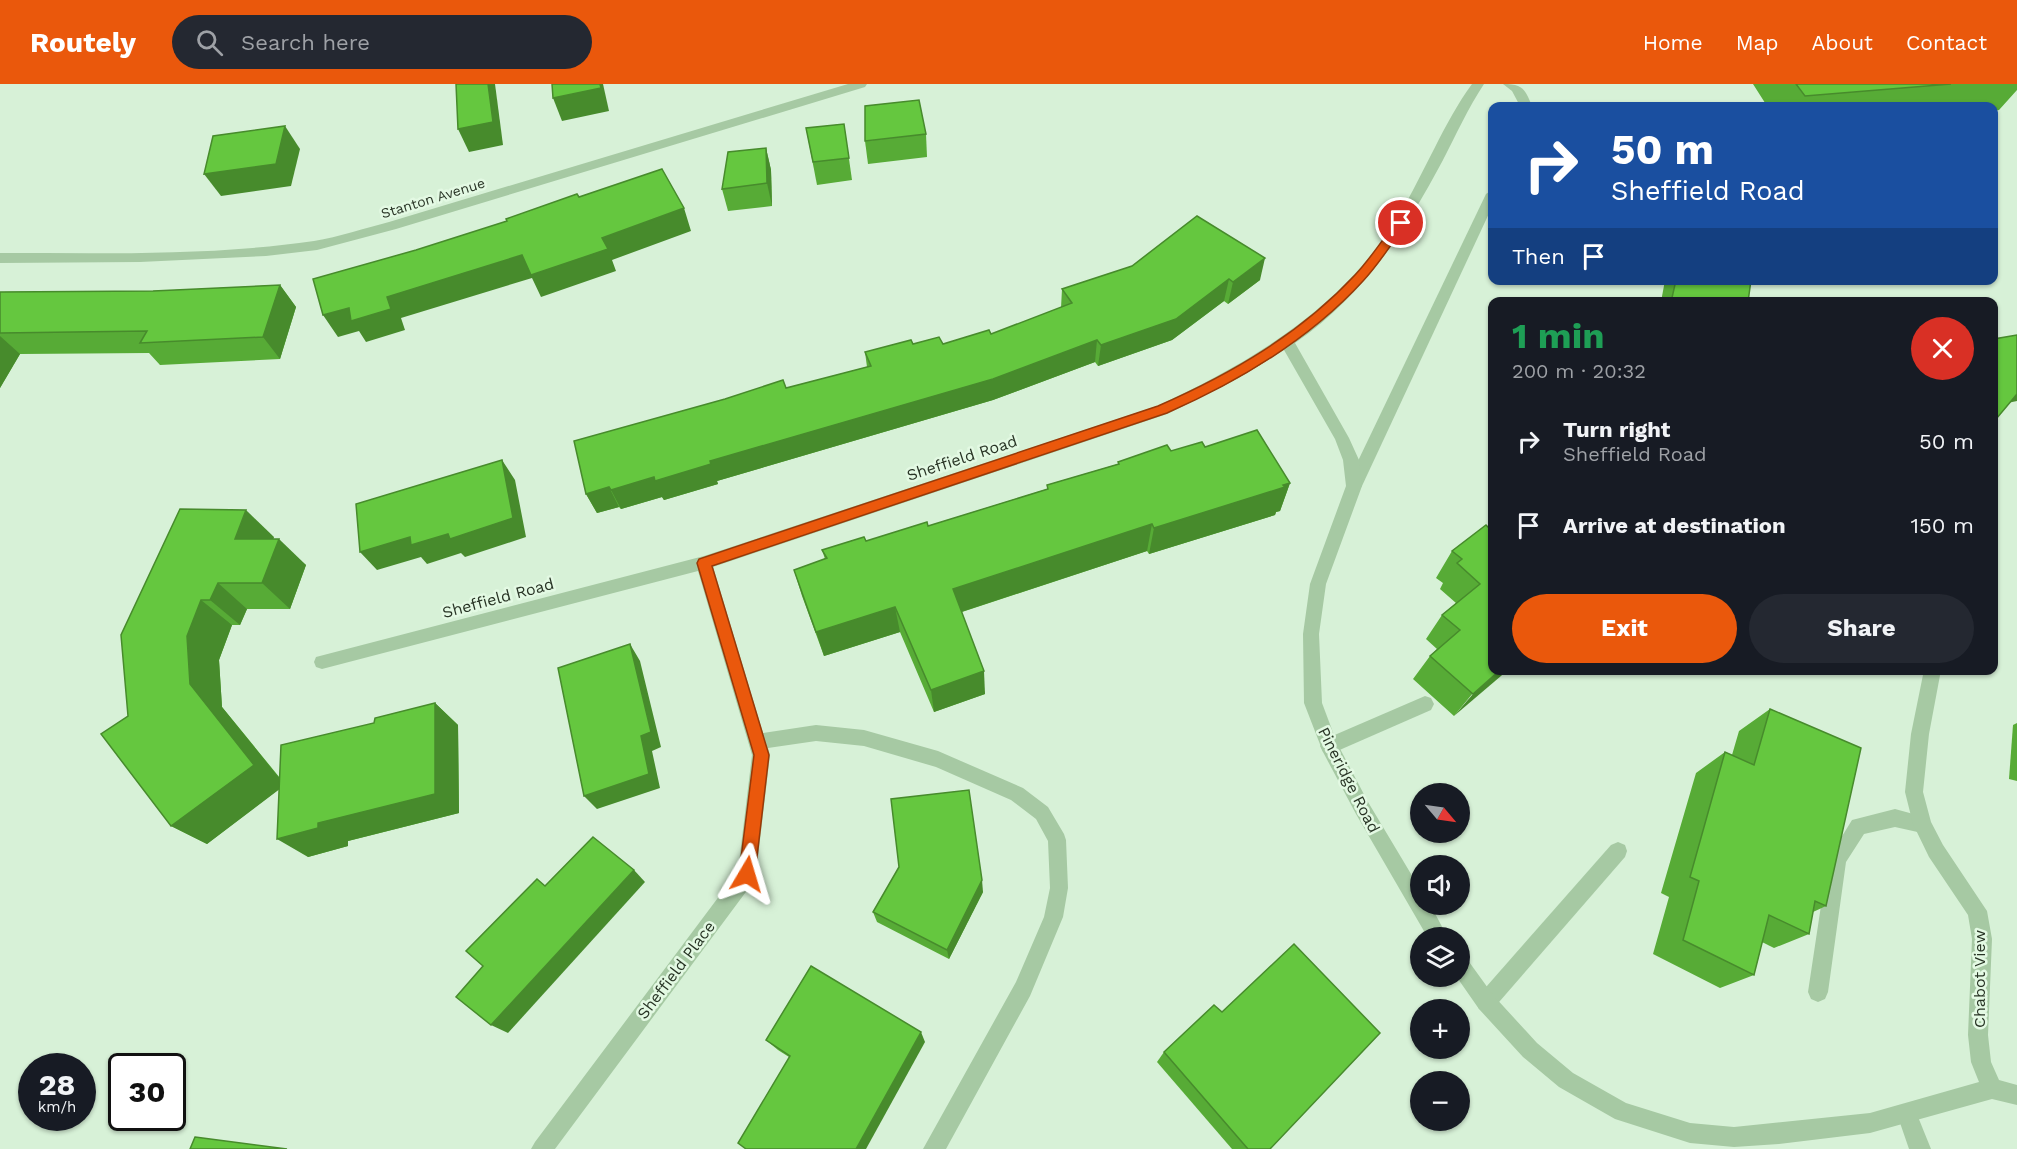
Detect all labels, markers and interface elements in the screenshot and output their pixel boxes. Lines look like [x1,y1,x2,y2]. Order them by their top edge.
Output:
search box [172,15,592,69]
text: Routely [30,26,136,59]
icon: search [193,26,226,59]
text: Search here [241,30,370,55]
text: Home [1643,30,1703,55]
text: Map [1736,30,1779,55]
text: About [1812,30,1873,55]
text: Contact [1906,30,1987,55]
text: 50 m [1611,125,1714,174]
icon: right [1512,126,1590,204]
street label: Stanton Avenue [379,175,487,221]
text: Sheffield Road [1611,175,1805,207]
pin [1375,197,1426,248]
icon: arrive [1384,206,1417,239]
icon: arrive [1577,240,1610,273]
text: Then [1512,244,1565,269]
text: 1 min [1512,315,1604,357]
button: close [1911,317,1974,380]
text: 200 m · 20:32 [1512,359,1646,383]
text: Turn right [1563,417,1670,442]
icon: right [1512,425,1545,458]
text: 50 m [1919,429,1974,454]
street label: Sheffield Road [904,431,1020,485]
text: Sheffield Road [1563,442,1707,466]
icon: arrive [1512,509,1545,542]
text: Arrive at destination [1563,513,1786,538]
text: 150 m [1910,513,1974,538]
street label: Sheffield Road [440,574,556,622]
button: Exit [1512,594,1737,663]
button: Share [1749,594,1974,663]
street label: Pineridge Road [1314,724,1384,836]
north arrow [1410,783,1470,843]
map controls [1410,783,1470,1131]
position arrow [715,842,779,906]
button: sound [1410,855,1470,915]
street label: Sheffield Place [633,917,719,1023]
button: layers [1410,927,1470,987]
street label: Chabot View [1970,930,1989,1028]
button: + [1410,999,1470,1059]
speed limit sign: 30 [108,1053,186,1131]
text: 28 [39,1067,75,1102]
button: − [1410,1071,1470,1131]
text: km/h [38,1098,76,1116]

